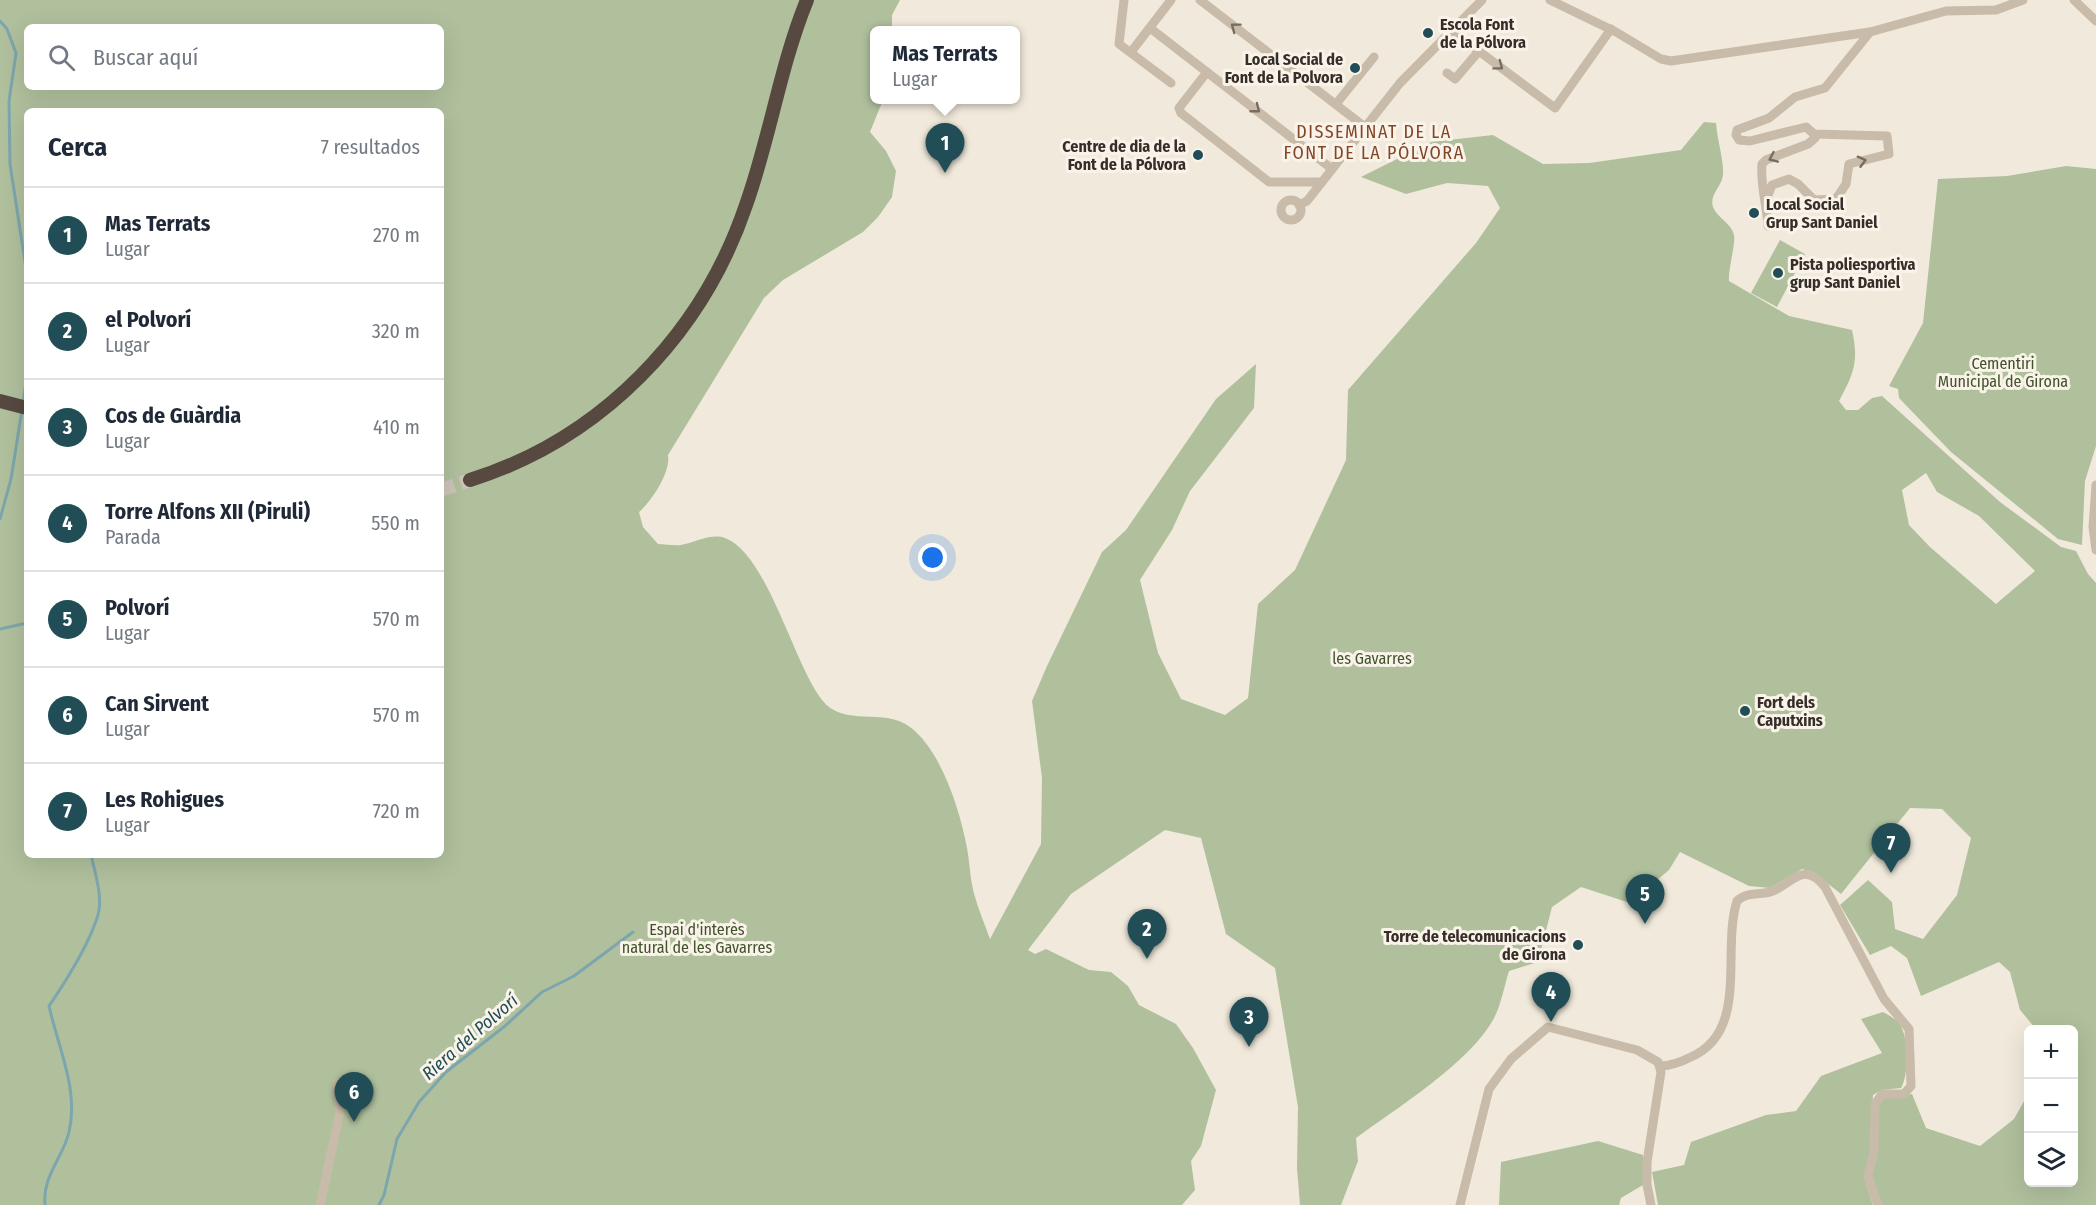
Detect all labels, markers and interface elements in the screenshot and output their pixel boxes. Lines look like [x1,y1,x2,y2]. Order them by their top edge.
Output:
place label: Escola Font de la Pólvora [1440,15,1526,52]
one-way arrow [1231,23,1242,34]
search box [24,24,444,90]
popup [870,26,1020,104]
marker: Escola Font de la Pólvora [1421,26,1435,40]
text: Mas Terrats [892,40,998,67]
icon: search [45,41,78,74]
text: Buscar aquí [93,44,198,71]
place label: Local Social de Font de la Polvora [1225,50,1343,87]
one-way arrow [1492,59,1503,70]
marker: Local Social de Font de la Polvora [1348,61,1362,75]
text: Lugar [892,67,937,91]
one-way arrow [1249,102,1260,113]
district label: DISSEMINAT DE LA FONT DE LA PÓLVORA [1283,121,1465,164]
pin: 1 [926,124,964,173]
text: Cerca [48,132,107,163]
text: 7 resultados [321,135,420,159]
place label: Centre de dia de la Font de la Pólvora [1062,137,1186,174]
marker: Centre de dia de la Font de la Pólvora [1191,148,1205,162]
one-way arrow [1769,151,1780,163]
one-way arrow [1857,155,1867,168]
place label: Local Social Grup Sant Daniel [1766,195,1878,232]
marker: Local Social Grup Sant Daniel [1747,206,1761,220]
text: Mas Terrats [105,210,210,237]
text: 1 [63,223,72,247]
text: 270 m [373,223,420,247]
text: Lugar [105,237,150,261]
place label: Pista poliesportiva grup Sant Daniel [1790,255,1916,292]
marker: Pista poliesportiva grup Sant Daniel [1771,266,1785,280]
text: el Polvorí [105,306,191,333]
text: 2 [63,319,72,343]
text: 320 m [372,319,420,343]
text: Lugar [105,333,150,357]
park label: Cementiri Municipal de Girona [1938,354,2068,391]
text: Cos de Guàrdia [105,402,241,429]
text: 3 [63,415,72,439]
text: 410 m [373,415,420,439]
text: Lugar [105,429,150,453]
text: Torre Alfons XII (Piruli) [105,498,310,525]
text: 4 [62,511,73,535]
text: 550 m [371,511,420,535]
text: Parada [105,525,161,549]
your location [918,543,947,572]
text: Polvorí [105,594,170,621]
text: 5 [63,607,72,631]
text: 570 m [373,607,420,631]
text: Lugar [105,621,150,645]
park label: les Gavarres [1332,649,1412,668]
text: Can Sirvent [105,690,209,717]
place label: Fort dels Caputxins [1757,693,1823,730]
text: 6 [62,703,73,727]
text: 570 m [373,703,420,727]
marker: Fort dels Caputxins [1738,704,1752,718]
text: Lugar [105,717,150,741]
text: Les Rohigues [105,786,224,813]
text: 7 [63,799,72,823]
text: 720 m [373,799,420,823]
text: Lugar [105,813,150,837]
pin: 7 [1872,824,1910,873]
pin: 5 [1626,874,1664,924]
pin: 2 [1128,910,1166,959]
park label: Espai d'interès natural de les Gavarres [622,920,772,957]
place label: Torre de telecomunicacions de Girona [1384,927,1566,964]
marker: Torre de telecomunicacions de Girona [1571,938,1585,952]
pin: 4 [1532,972,1570,1022]
water label: Riera del Polvorí [418,988,524,1085]
pin: 3 [1230,998,1268,1047]
map controls [2024,1025,2078,1187]
button: + [2024,1025,2078,1079]
pin: 6 [334,1072,374,1122]
button: − [2024,1079,2078,1133]
button: layers [2024,1133,2078,1187]

